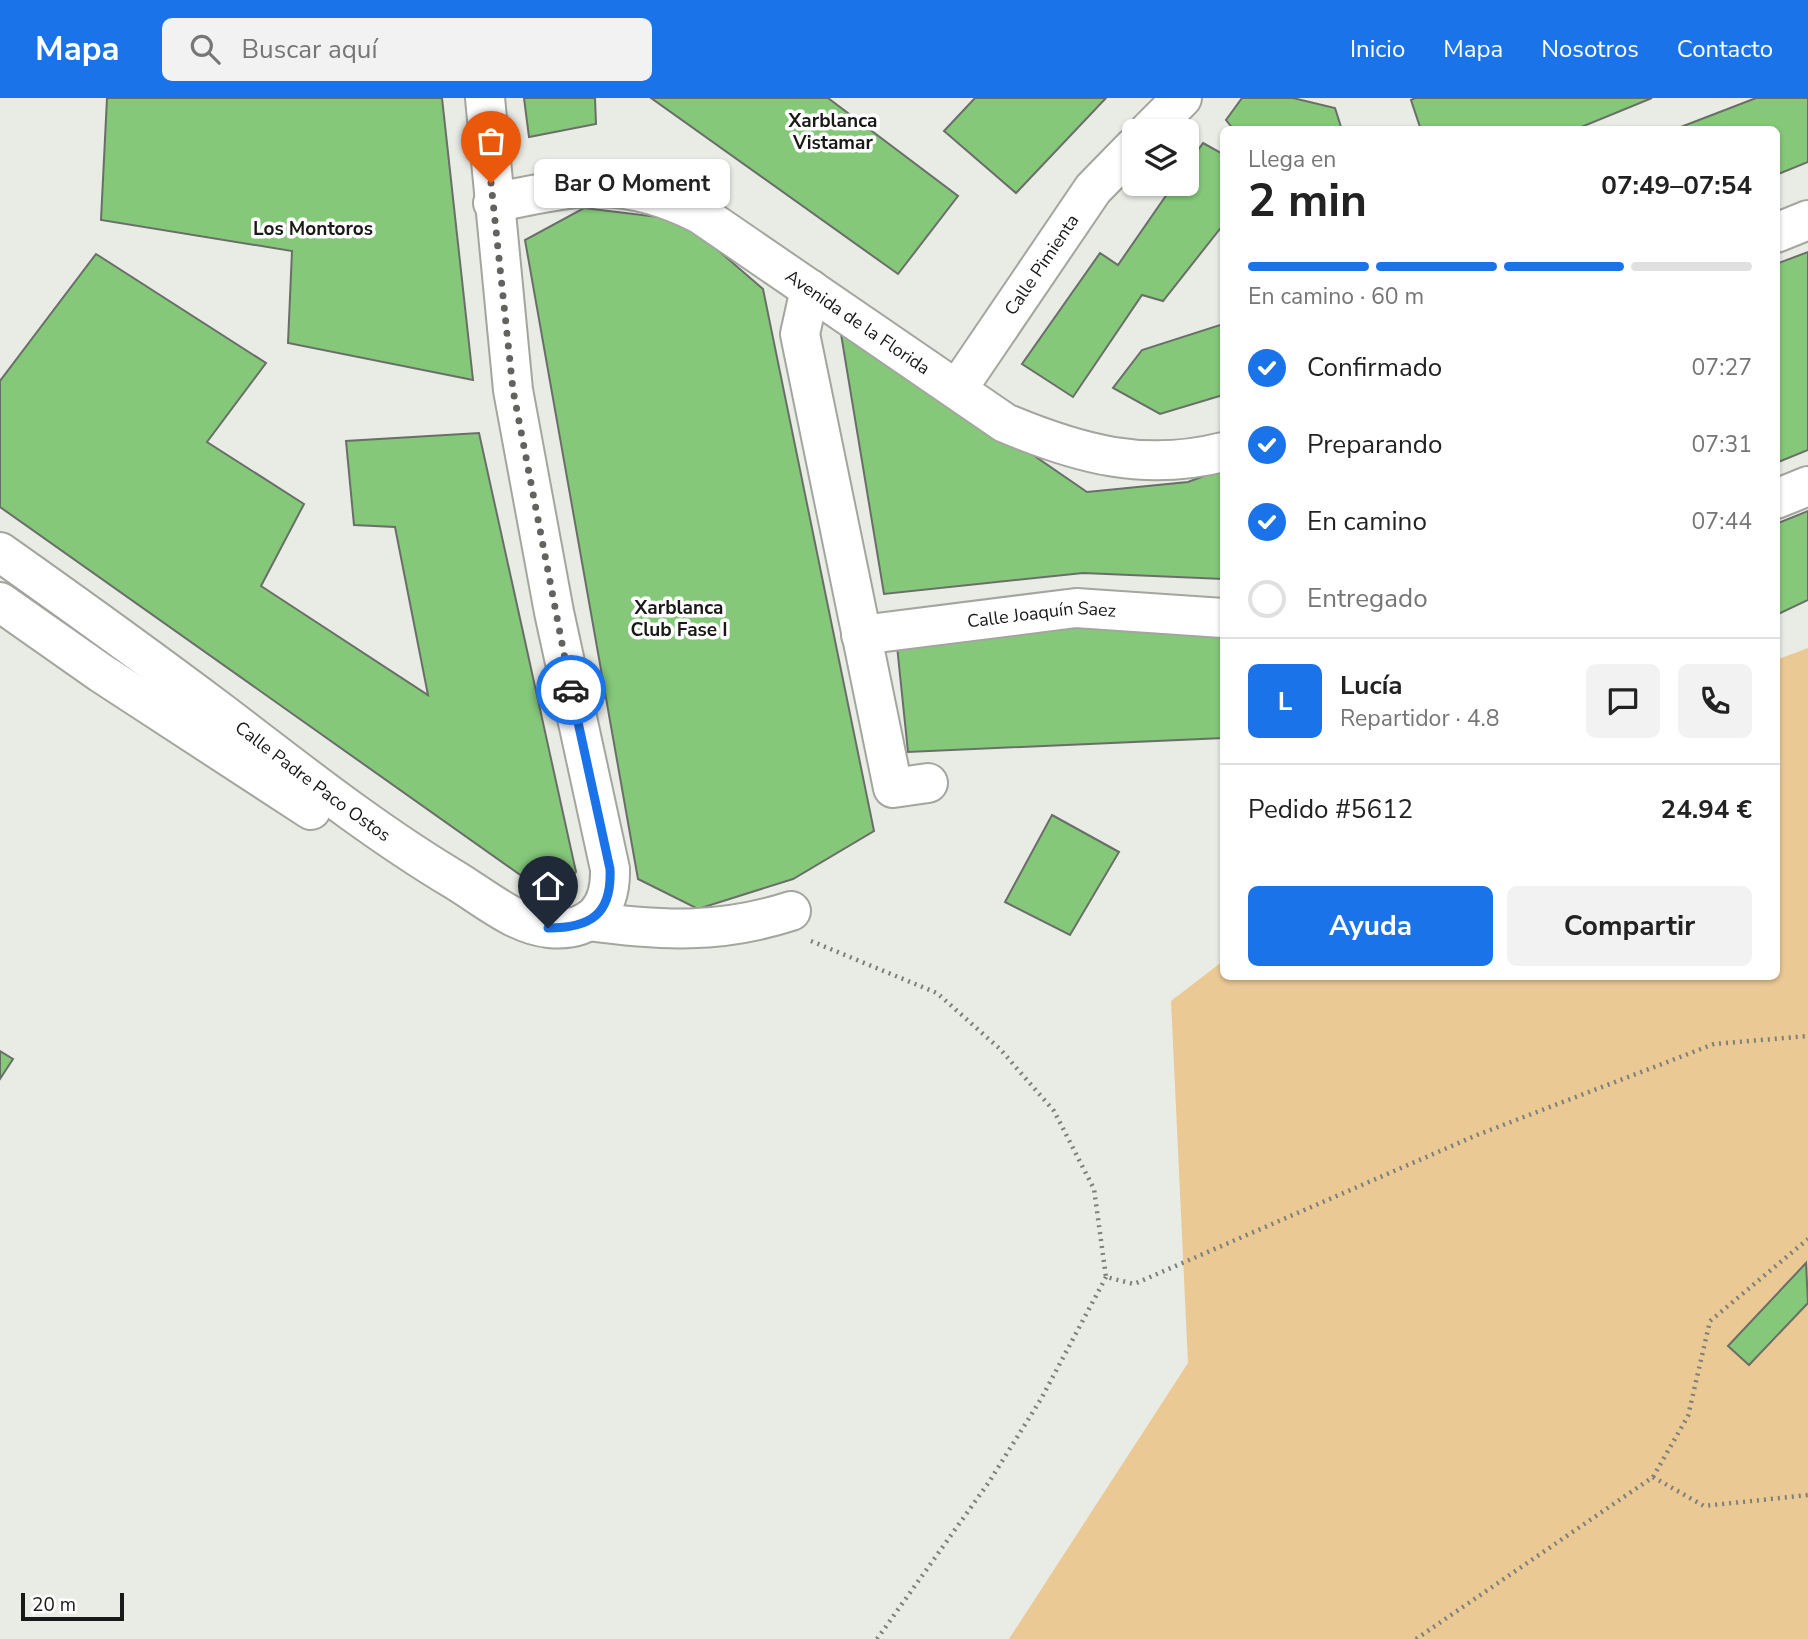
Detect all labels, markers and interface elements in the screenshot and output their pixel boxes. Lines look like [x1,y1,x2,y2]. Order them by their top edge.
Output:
search box [162,18,652,81]
text: Mapa [35,27,120,72]
icon: search [186,30,224,68]
text: Buscar aquí [242,32,377,67]
text: Inicio [1350,33,1405,65]
text: Mapa [1443,33,1503,65]
text: Nosotros [1541,33,1639,65]
text: Contacto [1677,33,1773,65]
district label: Xarblanca Vistamar [788,108,877,156]
pin [461,111,521,183]
map controls [1122,119,1199,196]
button: layers [1122,119,1199,196]
icon: bag [472,122,510,160]
text: Llega en [1248,144,1336,175]
callout: Bar O Moment [533,158,729,208]
text: Bar O Moment [554,168,710,199]
text: 07:49–07:54 [1601,168,1752,203]
text: 2 min [1248,169,1367,232]
street label: Calle Pimienta [999,210,1084,320]
district label: Los Montoros [253,216,373,242]
street label: Avenida de la Florida [781,264,935,380]
text: En camino · 60 m [1248,281,1424,312]
icon: check [1248,349,1286,387]
text: Confirmado [1307,350,1442,385]
text: 07:27 [1692,352,1752,383]
icon: check [1248,426,1286,464]
text: Preparando [1307,427,1442,462]
text: 07:31 [1692,429,1752,460]
icon: check [1248,503,1286,541]
text: En camino [1307,504,1427,539]
text: 07:44 [1692,506,1752,537]
text: Entregado [1307,581,1428,616]
district label: Xarblanca Club Fase I [630,595,728,643]
street label: Calle Joaquín Saez [966,596,1117,634]
courier [536,655,606,725]
button: chat [1586,664,1660,738]
button: phone [1678,664,1752,738]
text: Lucía [1340,668,1403,703]
icon: car [552,671,590,709]
text: L [1278,684,1292,719]
text: Repartidor · 4.8 [1340,703,1500,734]
street label: Calle Padre Paco Ostos [230,716,395,847]
text: Pedido #5612 [1248,792,1413,827]
text: 24.94 € [1661,792,1752,827]
pin [518,856,578,928]
icon: home [529,867,567,905]
button: Ayuda [1248,886,1493,966]
button: Compartir [1507,886,1752,966]
scale bar [21,1590,124,1622]
text: 20 m [32,1592,76,1618]

